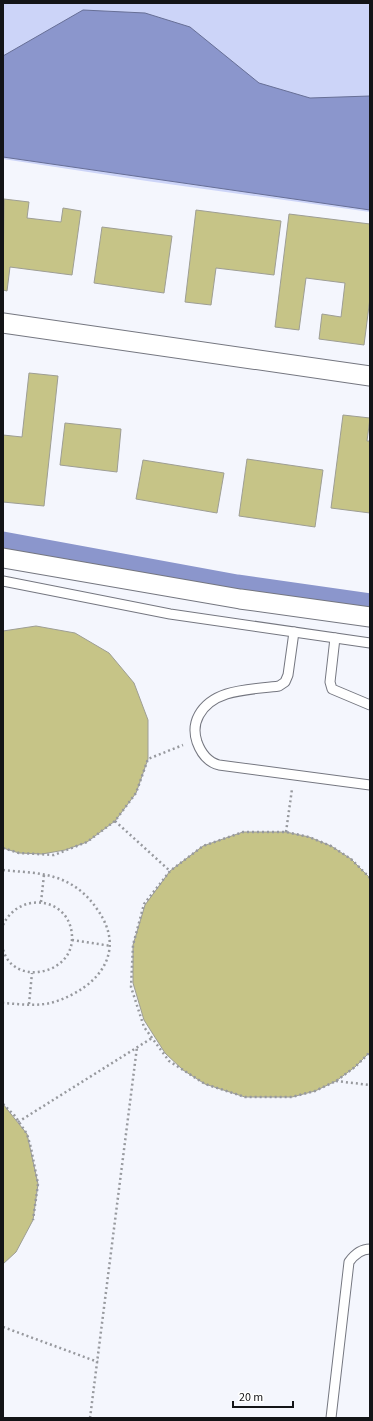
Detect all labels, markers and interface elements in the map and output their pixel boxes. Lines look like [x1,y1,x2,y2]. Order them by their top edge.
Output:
scale bar [233,1383,293,1409]
text: 20 m [239,1389,263,1406]

